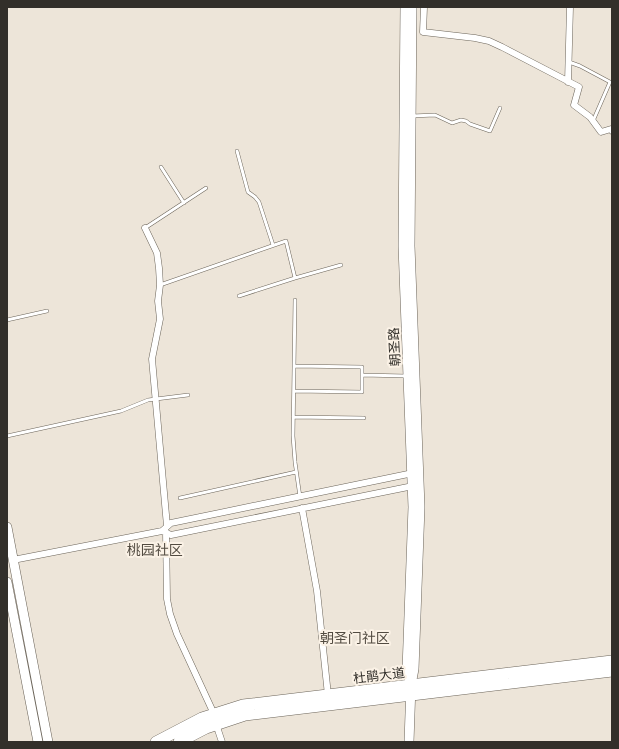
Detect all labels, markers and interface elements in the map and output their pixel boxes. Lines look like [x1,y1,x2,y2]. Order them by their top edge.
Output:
street label: 朝圣路 [386,327,403,367]
district label: 桃园社区 [127,542,183,558]
district label: 朝圣门社区 [320,630,390,646]
street label: 杜鹃大道 [352,665,406,686]

